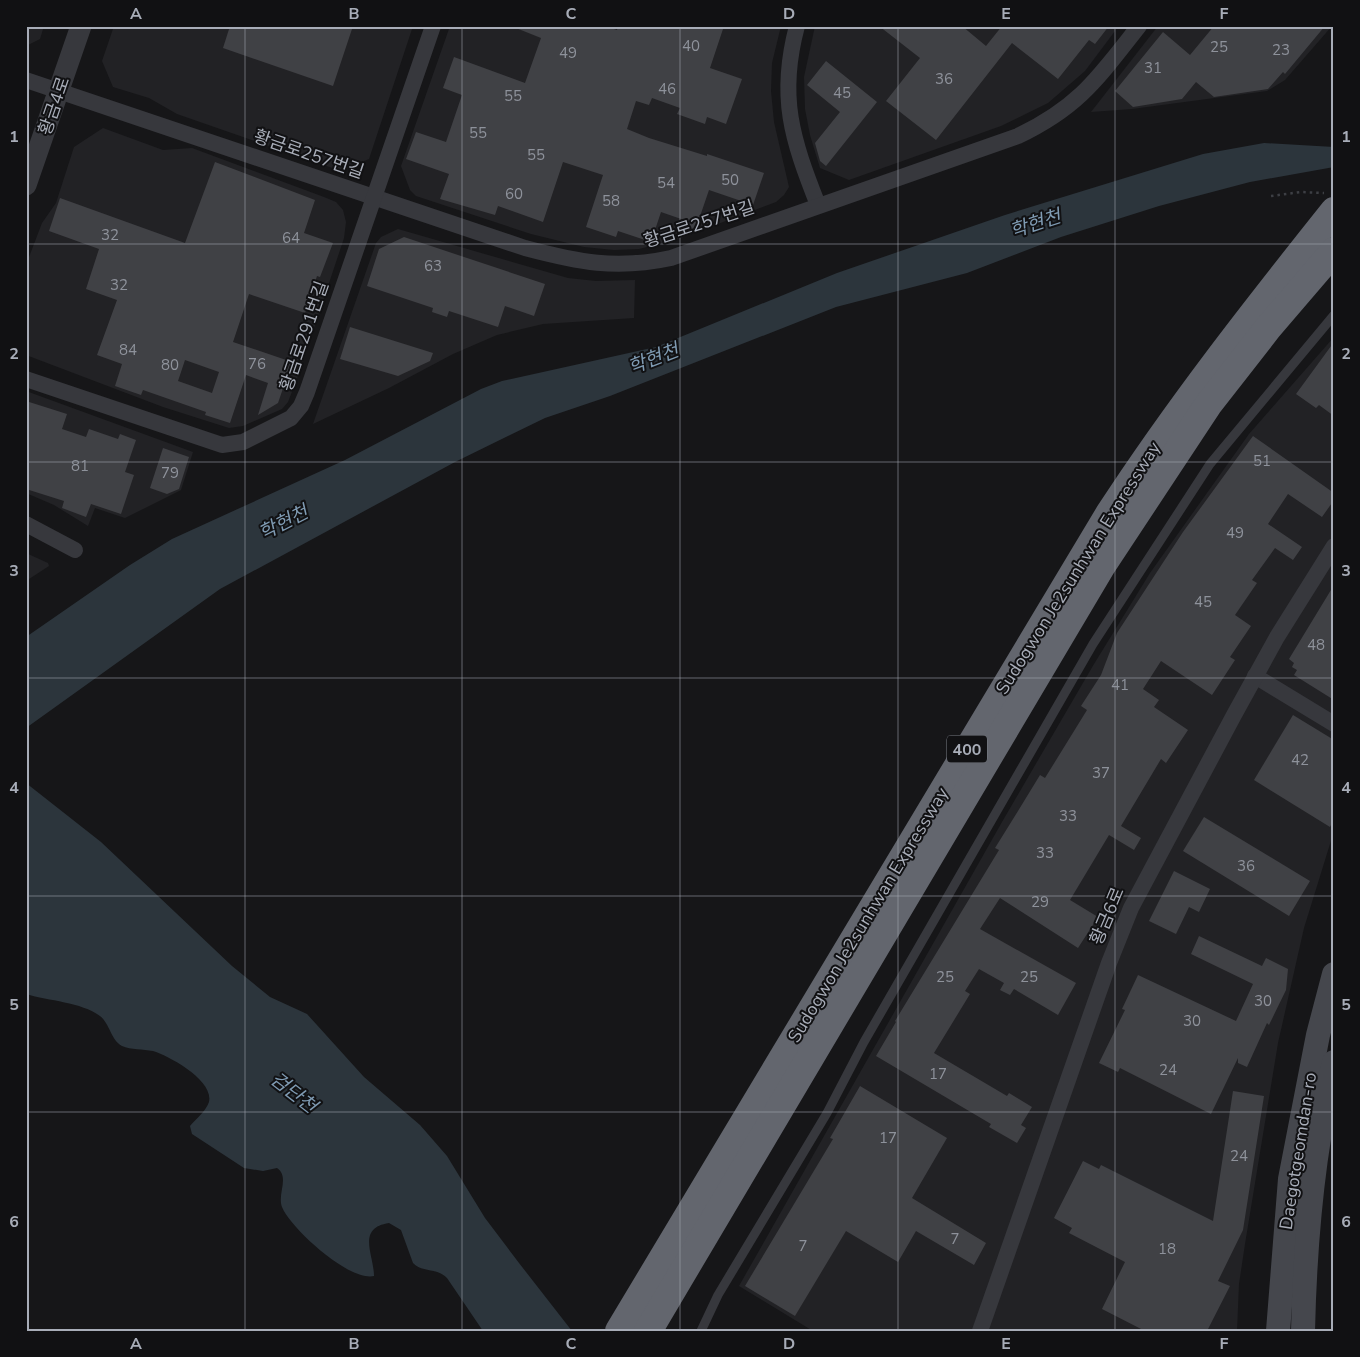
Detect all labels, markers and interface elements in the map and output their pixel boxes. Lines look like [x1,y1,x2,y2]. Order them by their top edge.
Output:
text: A [130,3,142,25]
text: B [348,3,360,25]
text: C [566,3,577,25]
text: D [783,3,795,25]
text: E [1001,3,1011,25]
text: F [1220,3,1229,25]
house number: 40 [682,36,700,56]
house number: 25 [1210,37,1228,57]
house number: 23 [1272,40,1290,60]
house number: 49 [559,43,577,63]
house number: 31 [1144,58,1162,78]
house number: 36 [935,69,953,89]
street label: 황금4로 [33,73,75,139]
house number: 46 [658,79,676,99]
house number: 45 [833,83,851,103]
house number: 55 [504,86,522,106]
house number: 55 [469,123,487,143]
street label: 황금로257번길 [251,124,367,184]
text: 1 [9,126,19,148]
text: 1 [1341,126,1351,148]
house number: 55 [527,145,545,165]
house number: 50 [721,170,739,190]
house number: 54 [657,173,675,193]
house number: 60 [505,184,523,204]
house number: 58 [602,191,620,211]
street label: 황금로257번길 [641,195,757,253]
water label: 학현천 [1006,203,1066,244]
house number: 32 [101,225,119,245]
house number: 64 [282,228,300,248]
house number: 63 [424,256,442,276]
house number: 32 [110,275,128,295]
street label: 황금로291번길 [274,278,334,394]
water label: 학현천 [624,337,684,380]
house number: 84 [119,340,137,360]
text: 2 [9,343,19,365]
text: 2 [1341,343,1351,365]
house number: 76 [248,354,266,374]
house number: 80 [161,355,179,375]
street label: Sudogwon Je2sunhwan Expressway [990,436,1166,699]
house number: 51 [1253,451,1271,471]
house number: 81 [71,456,89,476]
house number: 79 [161,463,179,483]
water label: 학현천 [254,499,314,546]
house number: 49 [1226,523,1244,543]
text: 3 [9,560,19,582]
text: 3 [1341,560,1351,582]
house number: 45 [1194,592,1212,612]
house number: 48 [1307,635,1325,655]
house number: 41 [1111,675,1129,695]
road number: 400 [947,736,987,762]
house number: 42 [1291,750,1309,770]
house number: 37 [1092,763,1110,783]
text: 4 [9,777,19,799]
text: 4 [1341,777,1351,799]
street label: Sudogwon Je2sunhwan Expressway [782,782,954,1047]
house number: 33 [1059,806,1077,826]
house number: 33 [1036,843,1054,863]
house number: 36 [1237,856,1255,876]
street label: 황금6로 [1084,883,1130,949]
house number: 29 [1031,892,1049,912]
house number: 25 [936,967,954,987]
house number: 25 [1020,967,1038,987]
house number: 30 [1254,991,1272,1011]
text: 5 [9,994,19,1016]
text: 5 [1341,994,1351,1016]
house number: 30 [1183,1011,1201,1031]
house number: 24 [1159,1060,1177,1080]
house number: 17 [929,1064,947,1084]
water label: 검단천 [265,1066,323,1120]
street label: Daegotgeomdan-ro [1274,1071,1322,1231]
house number: 17 [879,1128,897,1148]
house number: 24 [1230,1146,1248,1166]
text: 6 [9,1211,19,1233]
text: 6 [1341,1211,1351,1233]
house number: 7 [950,1229,960,1249]
house number: 7 [798,1236,808,1256]
house number: 18 [1158,1239,1176,1259]
text: A [130,1333,142,1355]
text: B [348,1333,360,1355]
text: C [566,1333,577,1355]
text: D [783,1333,795,1355]
text: E [1001,1333,1011,1355]
text: F [1220,1333,1229,1355]

